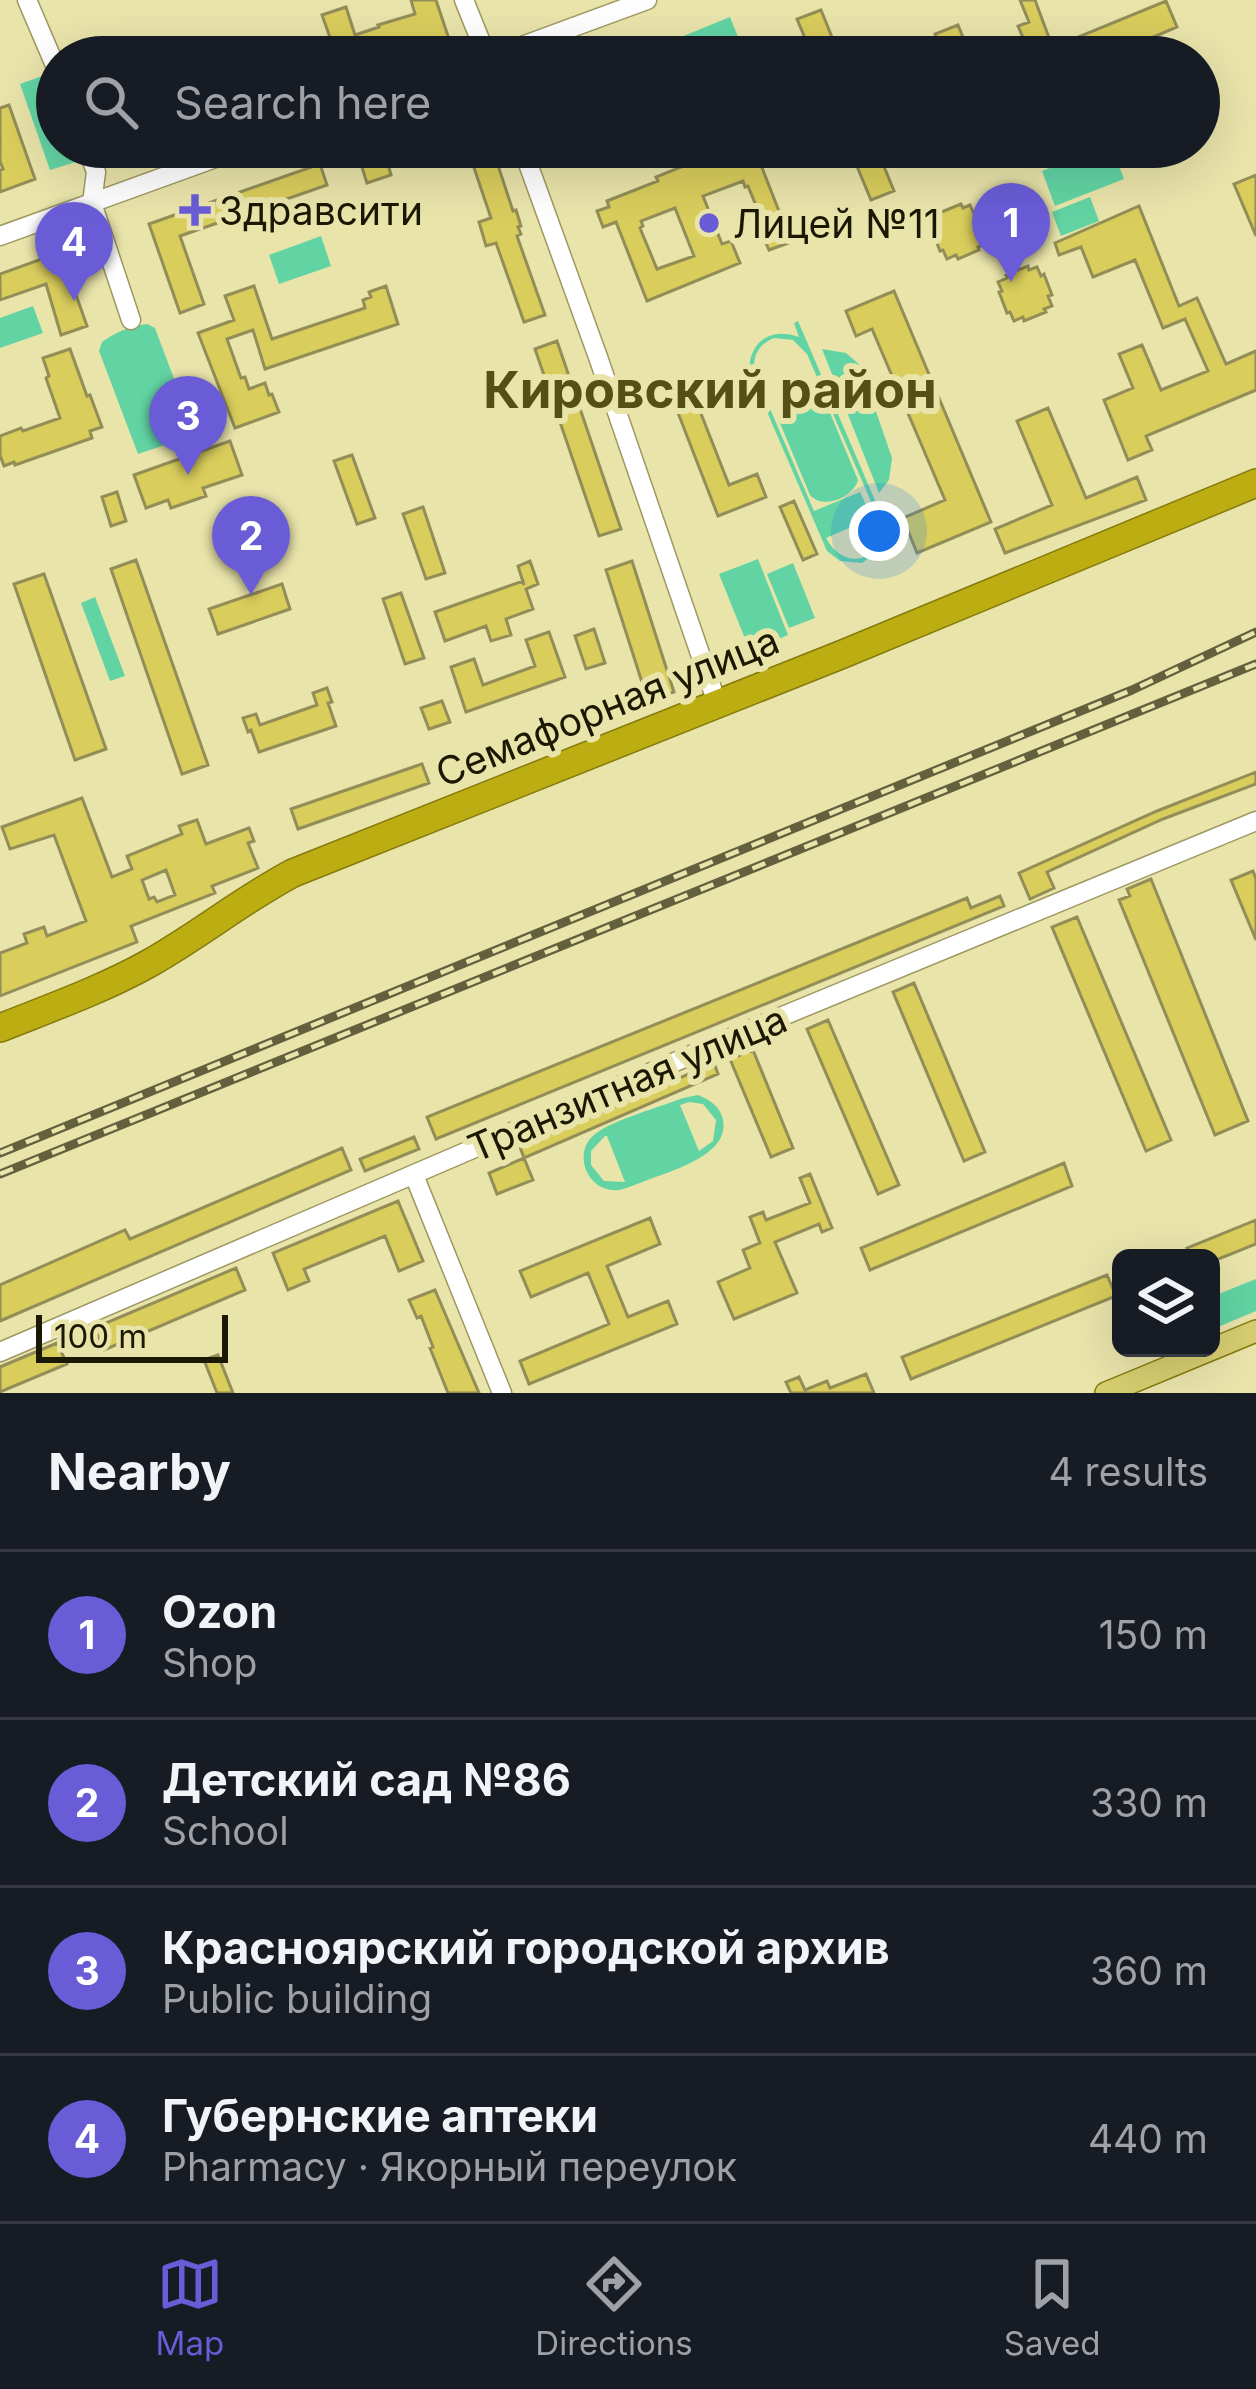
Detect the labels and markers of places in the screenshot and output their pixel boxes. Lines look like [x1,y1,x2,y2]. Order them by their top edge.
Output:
pin: 1 [972,183,1050,282]
place label: Здравсити [219,187,423,234]
marker: Здравсити [182,197,208,223]
place label: Лицей №11 [733,200,940,247]
pin: 4 [35,202,113,301]
marker: Лицей №11 [696,210,722,236]
pin: 3 [149,376,227,475]
pin: 2 [212,496,290,595]

